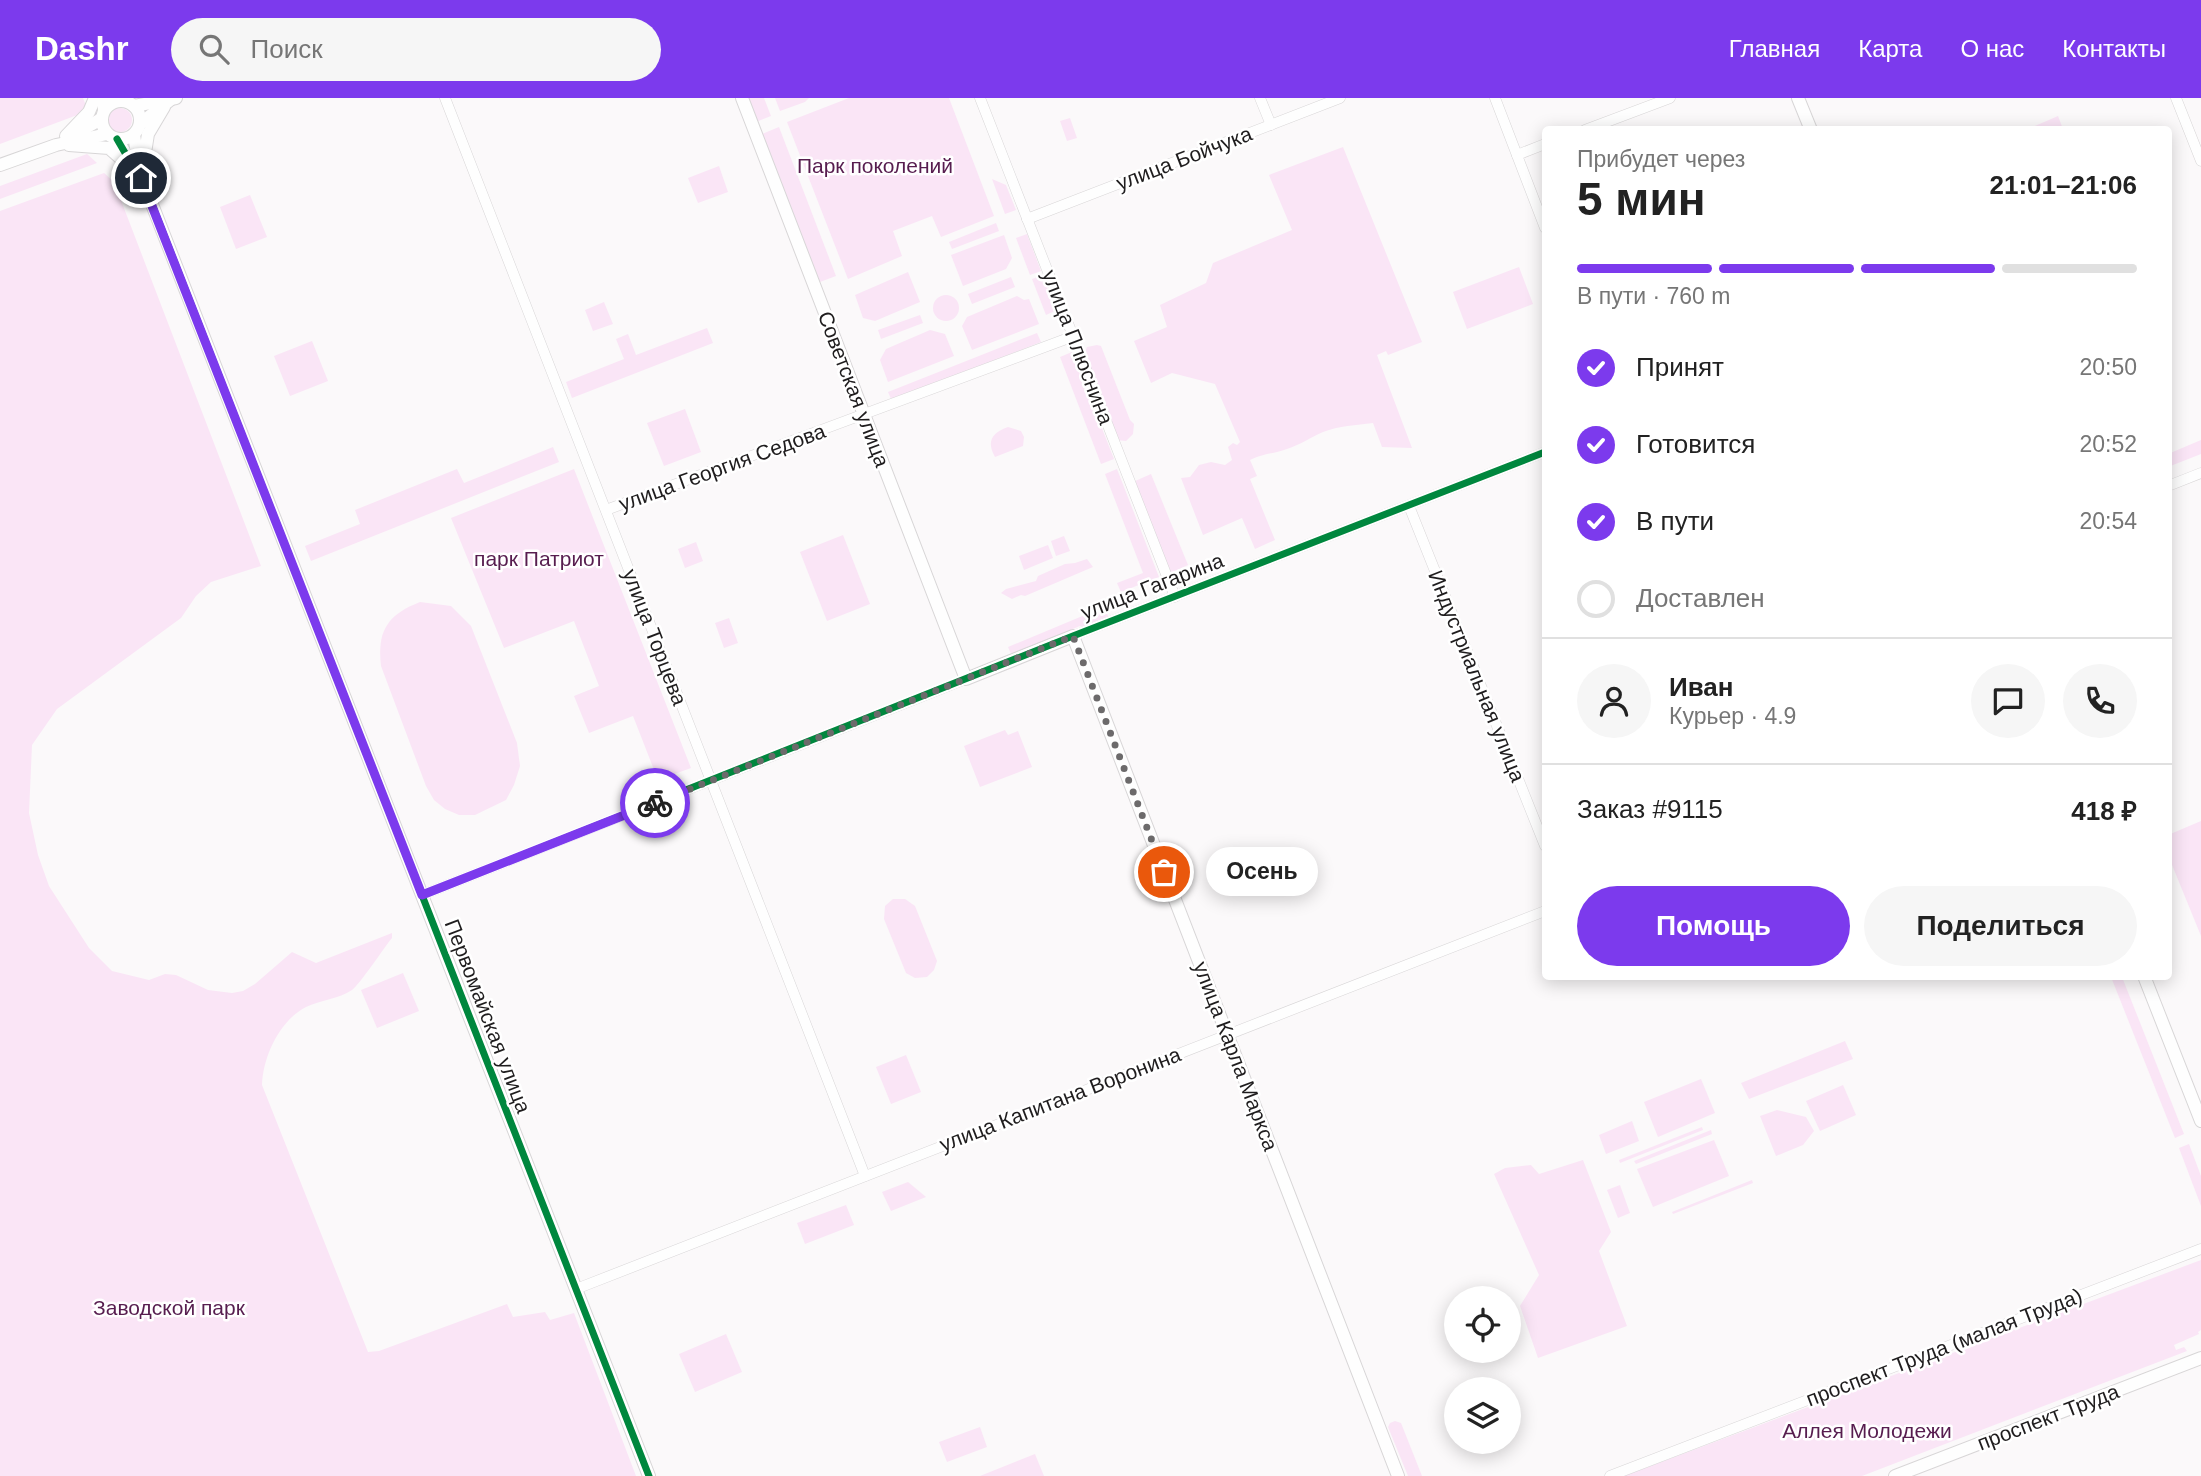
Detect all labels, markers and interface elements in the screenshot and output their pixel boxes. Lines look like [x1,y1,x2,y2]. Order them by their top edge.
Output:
search box [171,18,661,81]
text: Dashr [35,30,129,67]
icon: search [195,30,233,68]
text: Поиск [251,34,323,64]
text: Главная [1729,35,1820,62]
text: Карта [1858,35,1922,62]
text: О нас [1960,35,2024,62]
text: Контакты [2062,35,2166,62]
street label: улица Бойчука [1113,121,1255,194]
text: Прибудет через [1577,146,1745,172]
pin [111,148,171,208]
park label: Парк поколений [797,154,953,177]
icon: home [122,159,160,197]
text: 21:01–21:06 [1990,170,2137,200]
text: 5 мин [1577,173,1705,225]
street label: улица Плюснина [1038,266,1118,428]
text: В пути · 760 m [1577,283,1730,309]
street label: Советская улица [814,308,894,470]
icon: check [1577,349,1615,387]
text: Принят [1636,352,1724,382]
text: 20:50 [2079,354,2137,380]
street label: улица Георгия Седова [616,419,829,515]
icon: check [1577,426,1615,464]
text: Готовится [1636,429,1755,459]
text: 20:52 [2079,431,2137,457]
icon: check [1577,503,1615,541]
text: В пути [1636,506,1714,536]
text: 20:54 [2079,508,2137,534]
park label: парк Патриот [474,547,604,570]
street label: улица Гагарина [1077,548,1227,624]
street label: улица Торцева [618,566,692,709]
street label: Индустриальная улица [1424,567,1530,785]
text: Доставлен [1636,583,1765,613]
button: person [1577,664,1651,738]
button: chat [1971,664,2045,738]
button: phone [2063,664,2137,738]
text: Иван [1669,672,1734,702]
text: Курьер · 4.9 [1669,703,1796,729]
courier [620,768,690,838]
icon: bike [636,784,674,822]
text: Заказ #9115 [1577,794,1723,824]
text: 418 ₽ [2071,796,2137,826]
pin [1134,842,1194,902]
callout: Осень [1206,848,1318,896]
icon: bag [1145,853,1183,891]
text: Осень [1226,858,1298,884]
button: Помощь [1577,886,1850,966]
button: Поделиться [1864,886,2137,966]
street label: Первомайская улица [440,916,536,1116]
street label: улица Карла Маркса [1189,958,1283,1154]
street label: улица Капитана Воронина [936,1042,1184,1156]
street label: проспект Труда (малая Труда) [1803,1284,2085,1410]
map controls [1444,1286,1521,1454]
button: locate [1444,1286,1521,1363]
park label: Заводской парк [93,1296,246,1319]
button: layers [1444,1377,1521,1454]
street label: проспект Труда [1974,1379,2122,1455]
park label: Аллея Молодежи [1782,1419,1952,1442]

